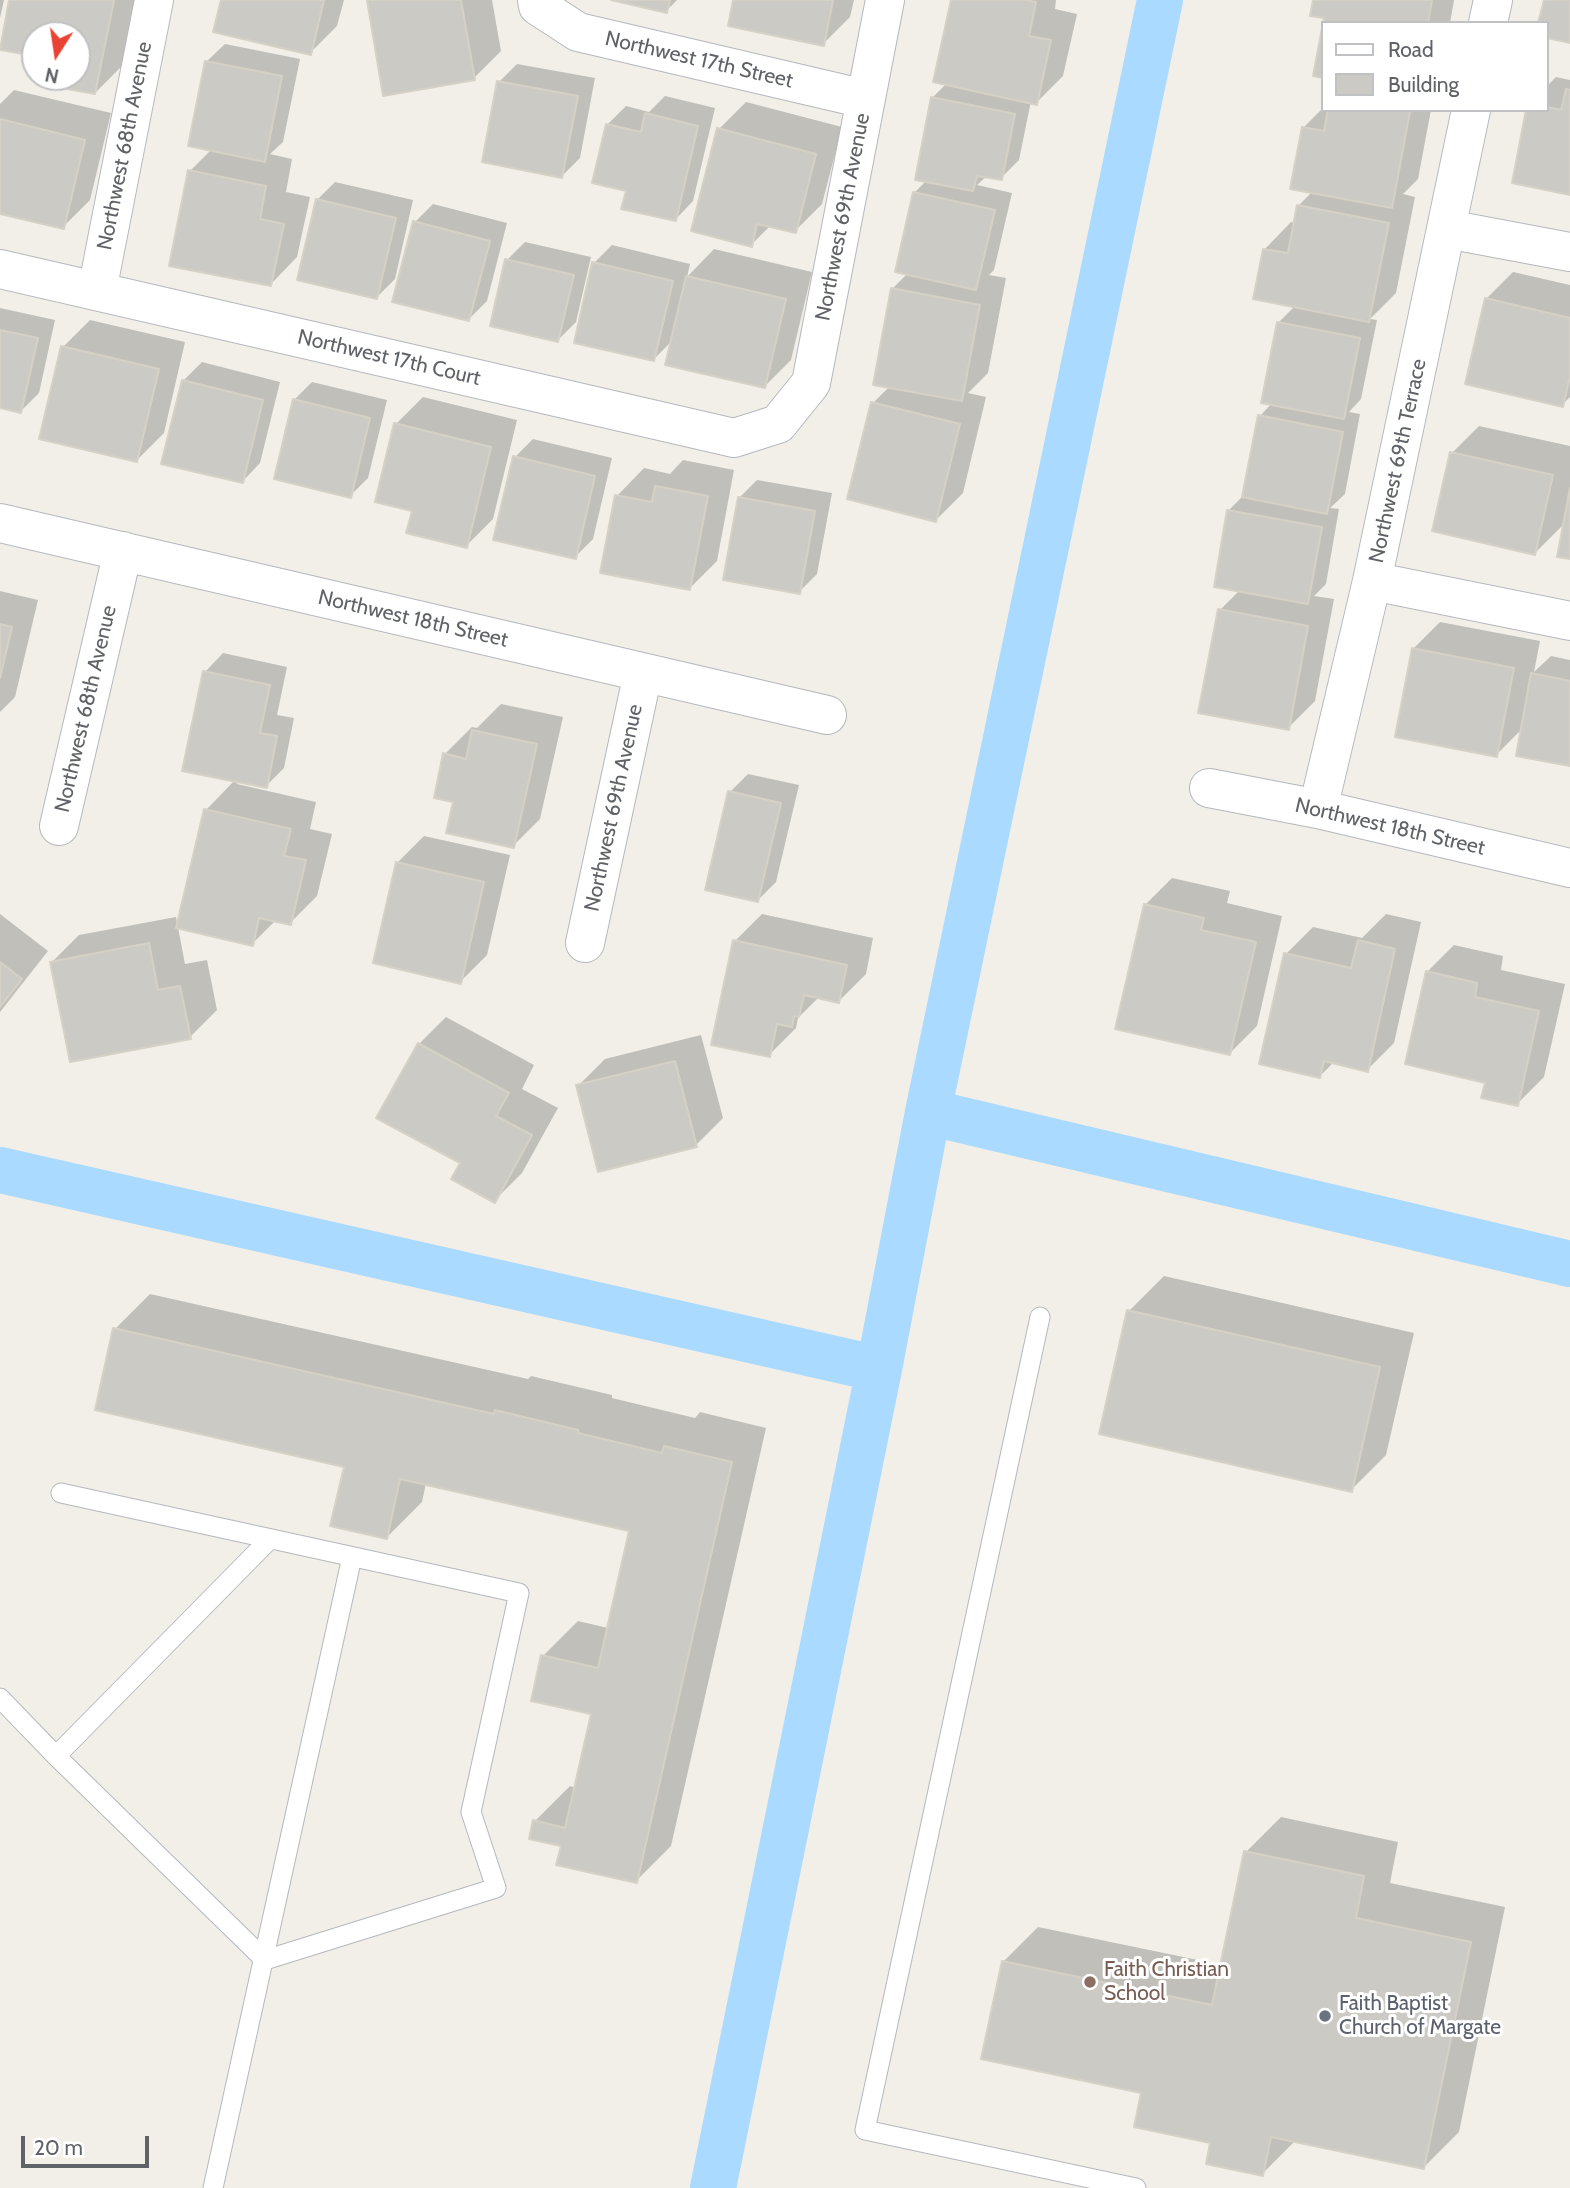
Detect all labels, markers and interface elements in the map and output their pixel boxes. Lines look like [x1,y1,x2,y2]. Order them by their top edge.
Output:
north arrow [21,21,91,91]
legend [1322,21,1549,112]
street label: Northwest 17th Street [603,26,795,94]
text: Road [1388,37,1434,62]
street label: Northwest 68th Avenue [92,40,158,252]
text: N [43,62,61,88]
text: Building [1388,72,1459,97]
street label: Northwest 69th Avenue [811,111,875,323]
street label: Northwest 17th Court [295,325,483,391]
street label: Northwest 69th Terrace [1364,357,1432,565]
street label: Northwest 18th Street [316,585,510,653]
street label: Northwest 68th Avenue [50,603,122,815]
street label: Northwest 69th Avenue [580,702,648,914]
street label: Northwest 18th Street [1293,793,1487,861]
place label: Faith Christian School [1104,1957,1229,2007]
marker: Faith Christian School [1082,1974,1098,1990]
place label: Faith Baptist Church of Margate [1339,1991,1501,2041]
marker: Faith Baptist Church of Margate [1317,2008,1333,2024]
scale bar [24,2122,152,2166]
text: 20 m [34,2135,83,2160]

